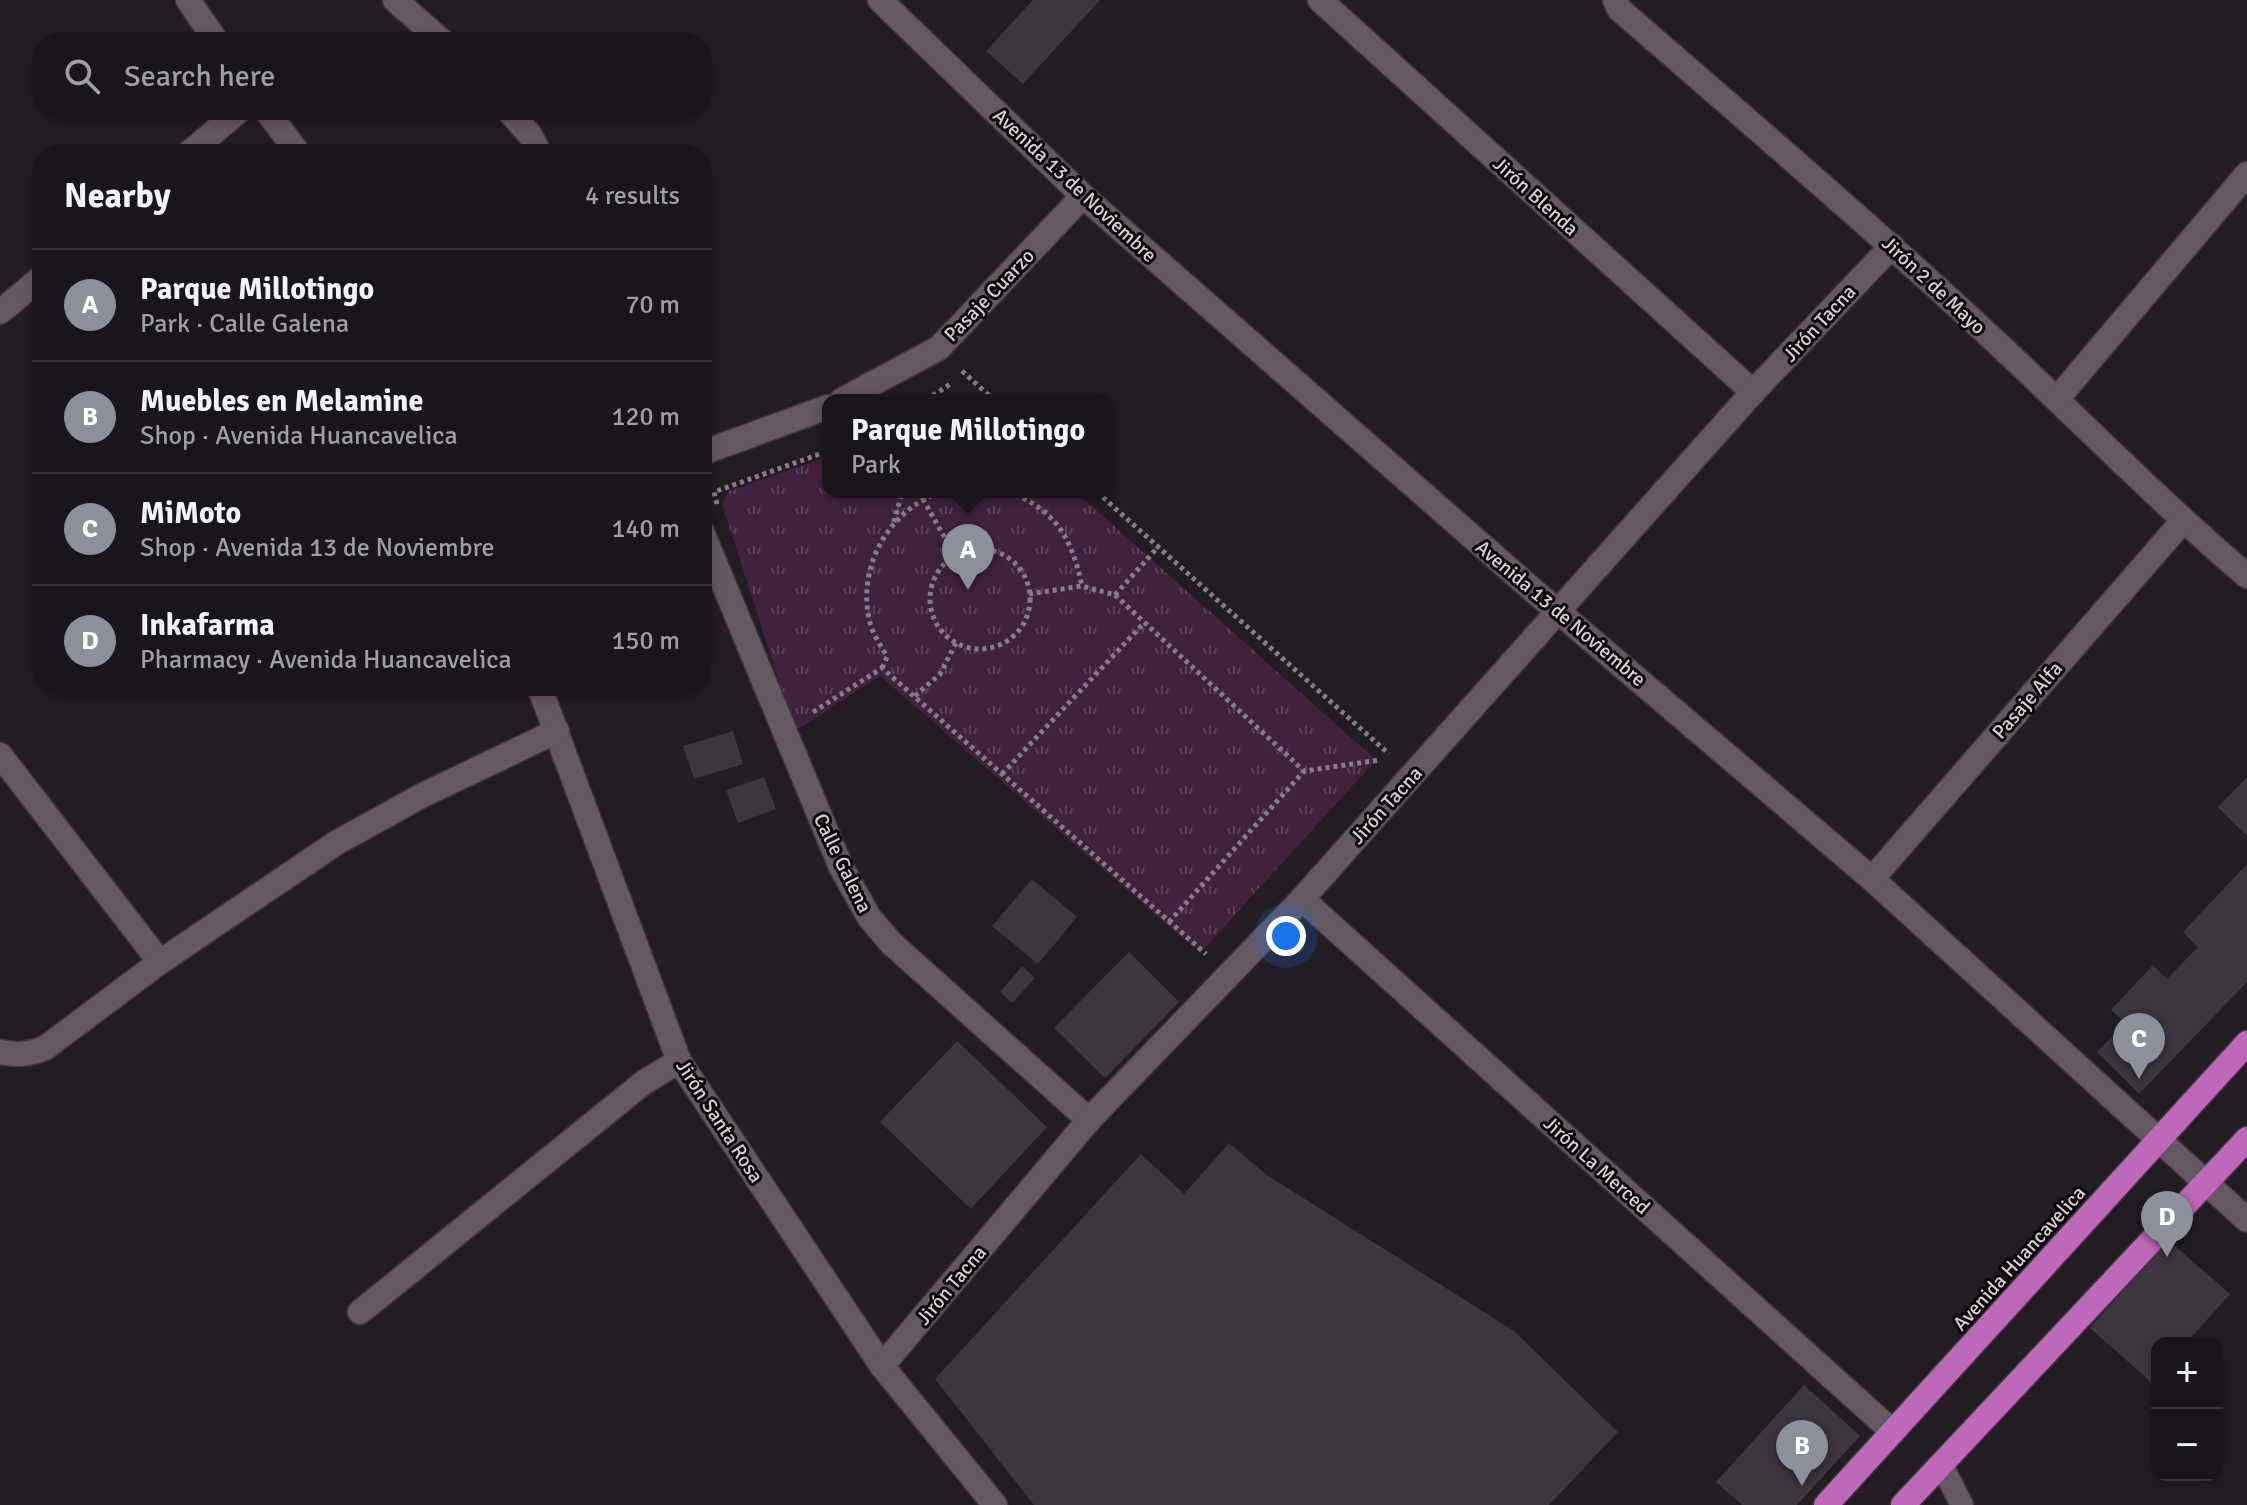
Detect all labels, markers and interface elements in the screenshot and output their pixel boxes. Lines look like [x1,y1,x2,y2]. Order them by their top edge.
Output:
search box [32,32,712,120]
icon: search [60,54,104,98]
text: Search here [124,58,275,95]
street label: Avenida 13 de Noviembre [988,103,1162,268]
street label: Jirón Blenda [1488,151,1584,241]
text: Nearby [64,175,171,217]
text: 4 results [585,180,680,212]
street label: Jirón 2 de Mayo [1877,231,1991,340]
street label: Pasaje Cuarzo [939,244,1040,347]
text: Parque Millotingo [140,271,374,308]
street label: Jirón Tacna [1777,280,1861,367]
text: A [82,289,98,321]
text: 70 m [625,289,680,321]
text: Park · Calle Galena [140,308,349,340]
text: Muebles en Melamine [140,383,423,420]
popup [822,394,1114,498]
text: B [82,401,98,433]
text: 120 m [611,401,680,433]
text: Parque Millotingo [851,412,1085,449]
text: Shop · Avenida Huancavelica [140,420,458,452]
text: Park [851,449,901,481]
text: MiMoto [140,495,241,532]
text: C [82,513,98,545]
text: 140 m [611,513,680,545]
pin: A [942,524,994,590]
text: Shop · Avenida 13 de Noviembre [140,532,494,564]
street label: Avenida 13 de Noviembre [1470,535,1651,692]
text: Inkafarma [140,607,275,644]
text: D [81,625,99,657]
text: 150 m [611,625,680,657]
text: Pharmacy · Avenida Huancavelica [140,644,512,676]
street label: Pasaje Alfa [1987,656,2068,744]
street label: Jirón Tacna [1345,761,1428,849]
street label: Calle Galena [808,809,877,917]
your location [1266,916,1306,956]
pin: C [2113,1013,2165,1079]
street label: Jirón Santa Rosa [670,1055,769,1188]
street label: Jirón La Merced [1538,1111,1655,1220]
street label: Avenida Huancavelica [1948,1181,2091,1336]
pin: D [2141,1191,2193,1257]
street label: Jirón Tacna [911,1241,992,1330]
map controls [2151,1337,2223,1481]
button: + [2151,1337,2223,1409]
button: − [2151,1409,2223,1481]
pin: B [1776,1420,1828,1486]

